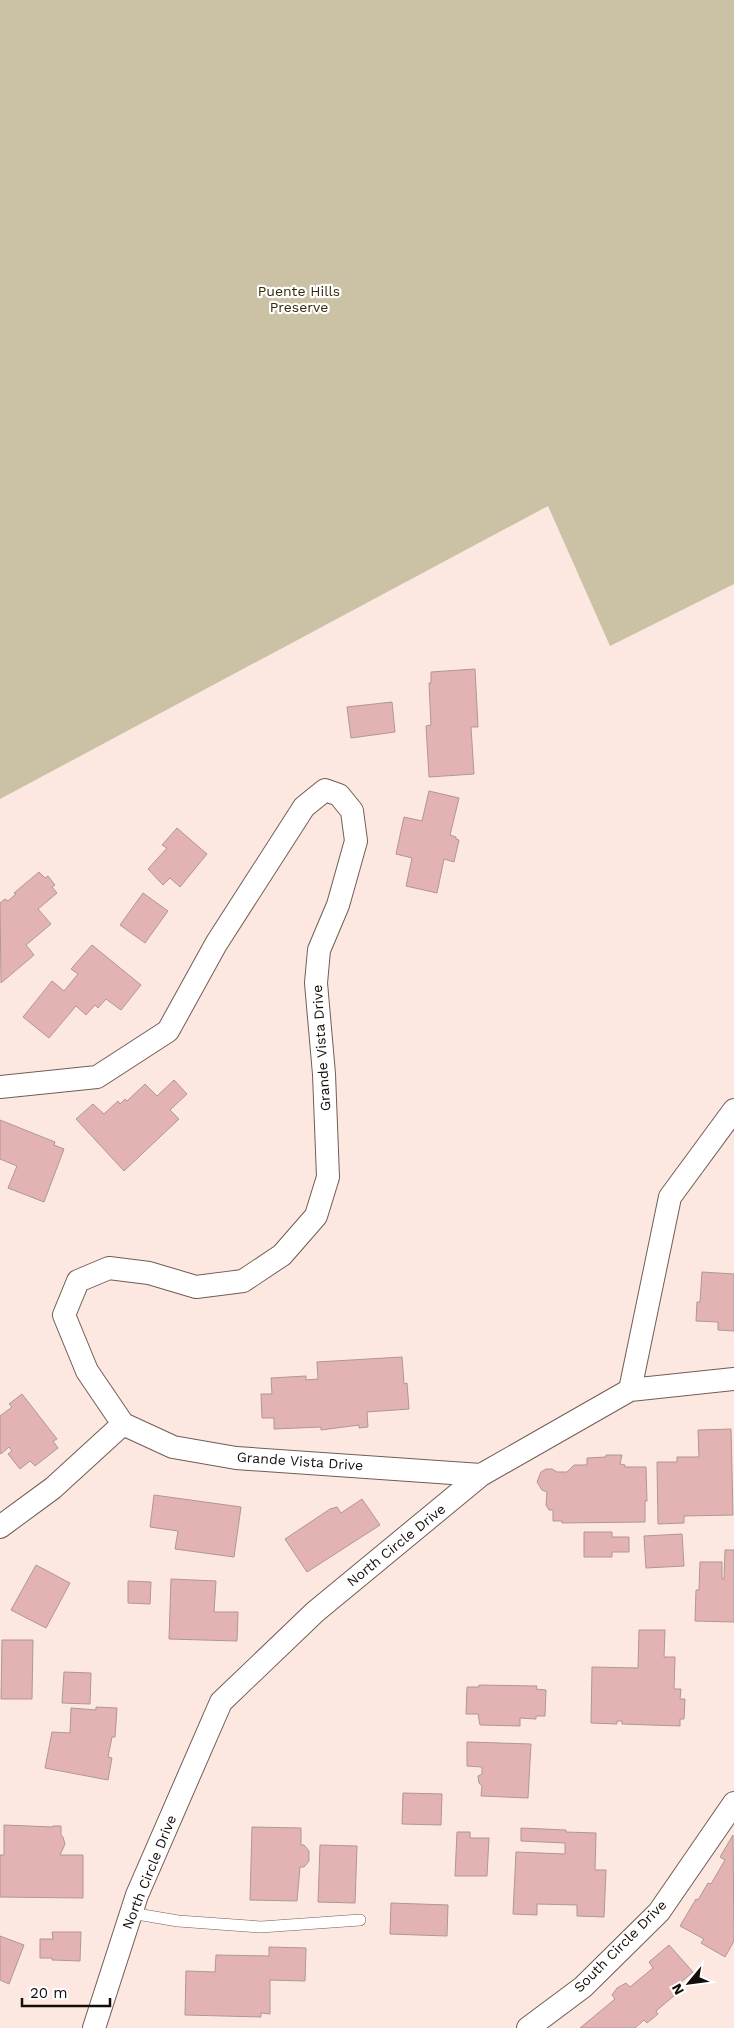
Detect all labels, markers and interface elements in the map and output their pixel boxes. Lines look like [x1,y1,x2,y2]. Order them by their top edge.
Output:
park label: Puente Hills Preserve [258,283,340,315]
street label: Grande Vista Drive [309,984,333,1112]
street label: Grande Vista Drive [236,1449,364,1473]
street label: North Circle Drive [344,1500,448,1590]
street label: North Circle Drive [119,1813,179,1931]
street label: South Circle Drive [571,1897,669,1995]
north arrow [664,1958,714,2008]
scale bar [22,1976,110,2008]
text: N [668,1981,687,1998]
text: 20 m [30,1984,68,2002]

